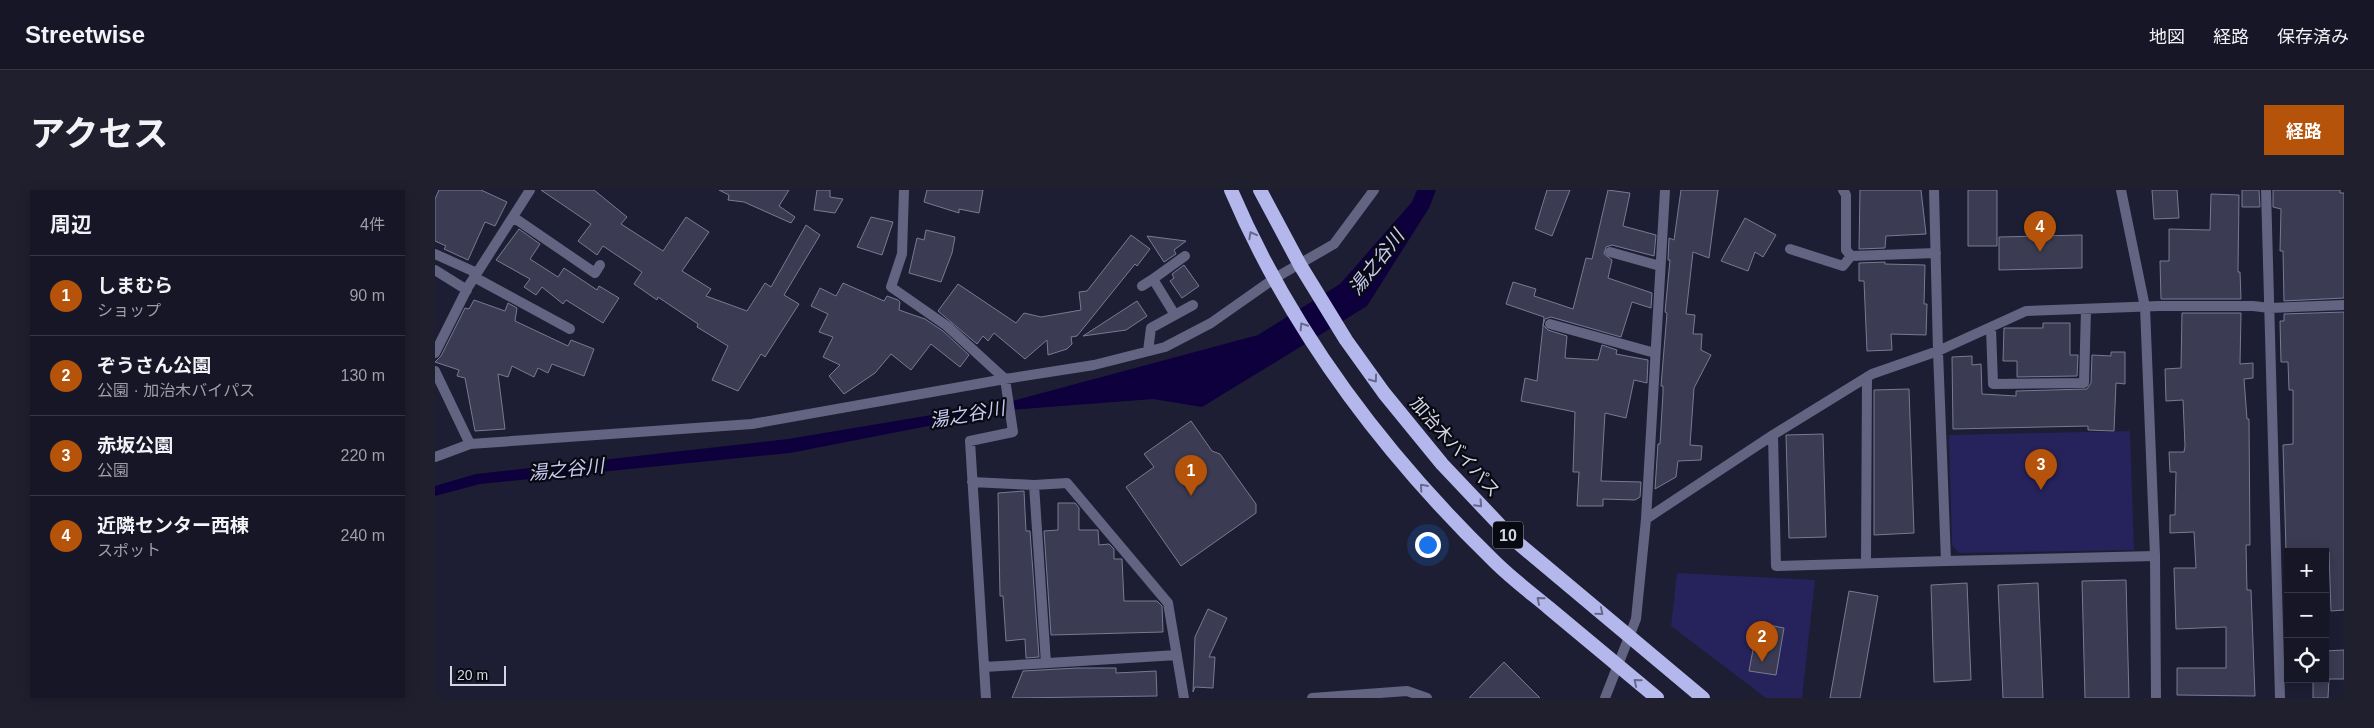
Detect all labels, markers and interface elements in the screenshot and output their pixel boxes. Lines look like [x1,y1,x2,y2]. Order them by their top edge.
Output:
text: Streetwise [25,21,145,48]
text: 地図 [2149,27,2185,47]
text: 経路 [2213,27,2249,47]
text: 保存済み [2277,27,2349,47]
button: 経路 [2264,105,2344,155]
text: アクセス [30,114,168,153]
pin: 4 [2024,211,2056,252]
text: 周辺 [50,213,92,236]
text: 4件 [360,216,385,233]
water label: 湯之谷川 [1345,224,1409,299]
one-way arrow [1248,231,1258,240]
text: しまむら [97,275,173,296]
text: 1 [62,287,70,304]
text: 90 m [349,287,385,304]
text: ショップ [97,302,161,319]
one-way arrow [1299,322,1309,331]
text: ぞうさん公園 [97,355,211,376]
text: 2 [62,367,70,384]
text: 130 m [341,367,385,384]
one-way arrow [1369,373,1377,382]
text: 公園 · 加治木バイパス [97,382,255,399]
street label: 加治木バイパス [1406,393,1504,501]
water label: 湯之谷川 [928,397,1008,431]
text: 赤坂公園 [97,435,173,456]
text: 3 [62,447,70,464]
text: 220 m [341,447,385,464]
pin: 3 [2025,449,2057,490]
water label: 湯之谷川 [527,455,607,484]
pin: 1 [1175,455,1207,496]
text: 公園 [97,462,129,479]
one-way arrow [1419,484,1428,493]
one-way arrow [1473,498,1482,507]
text: 近隣センター西棟 [97,515,249,536]
road number: 10 [1493,522,1523,548]
text: 4 [62,527,70,544]
text: 240 m [341,527,385,544]
your location [1415,532,1441,558]
text: スポット [97,542,161,559]
map controls [2284,548,2329,683]
button: + [2284,548,2329,593]
button: − [2284,593,2329,638]
one-way arrow [1536,596,1545,605]
one-way arrow [1594,606,1603,615]
pin: 2 [1746,621,1778,662]
button: locate [2284,638,2329,683]
scale bar [450,663,506,686]
text: 20 m [457,667,488,683]
one-way arrow [1633,678,1642,687]

